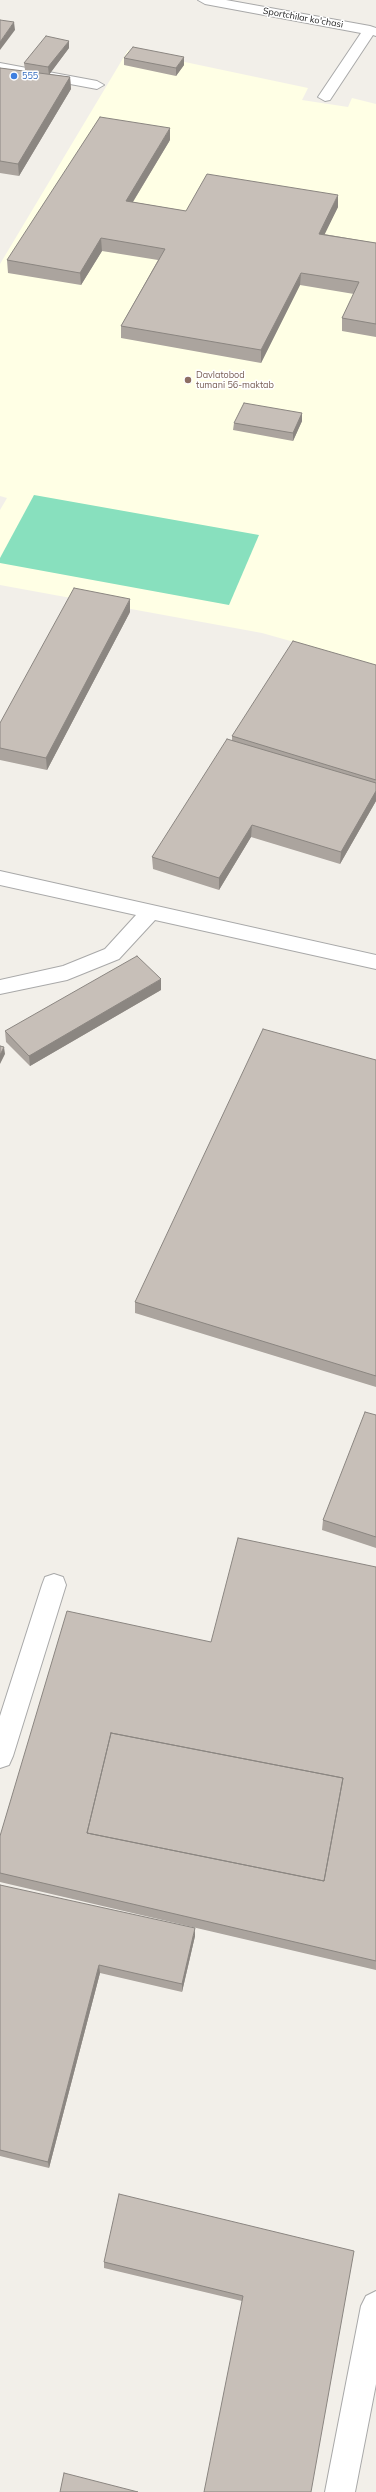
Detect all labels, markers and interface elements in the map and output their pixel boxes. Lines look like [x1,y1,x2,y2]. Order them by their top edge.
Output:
street label: Sportchilar ko'chasi [262,6,344,30]
marker: 555 [9,71,19,81]
place label: 555 [22,71,38,81]
place label: Davlatobod tumani 56-maktab [196,370,274,391]
marker: Davlatobod tumani 56-maktab [183,375,193,385]

